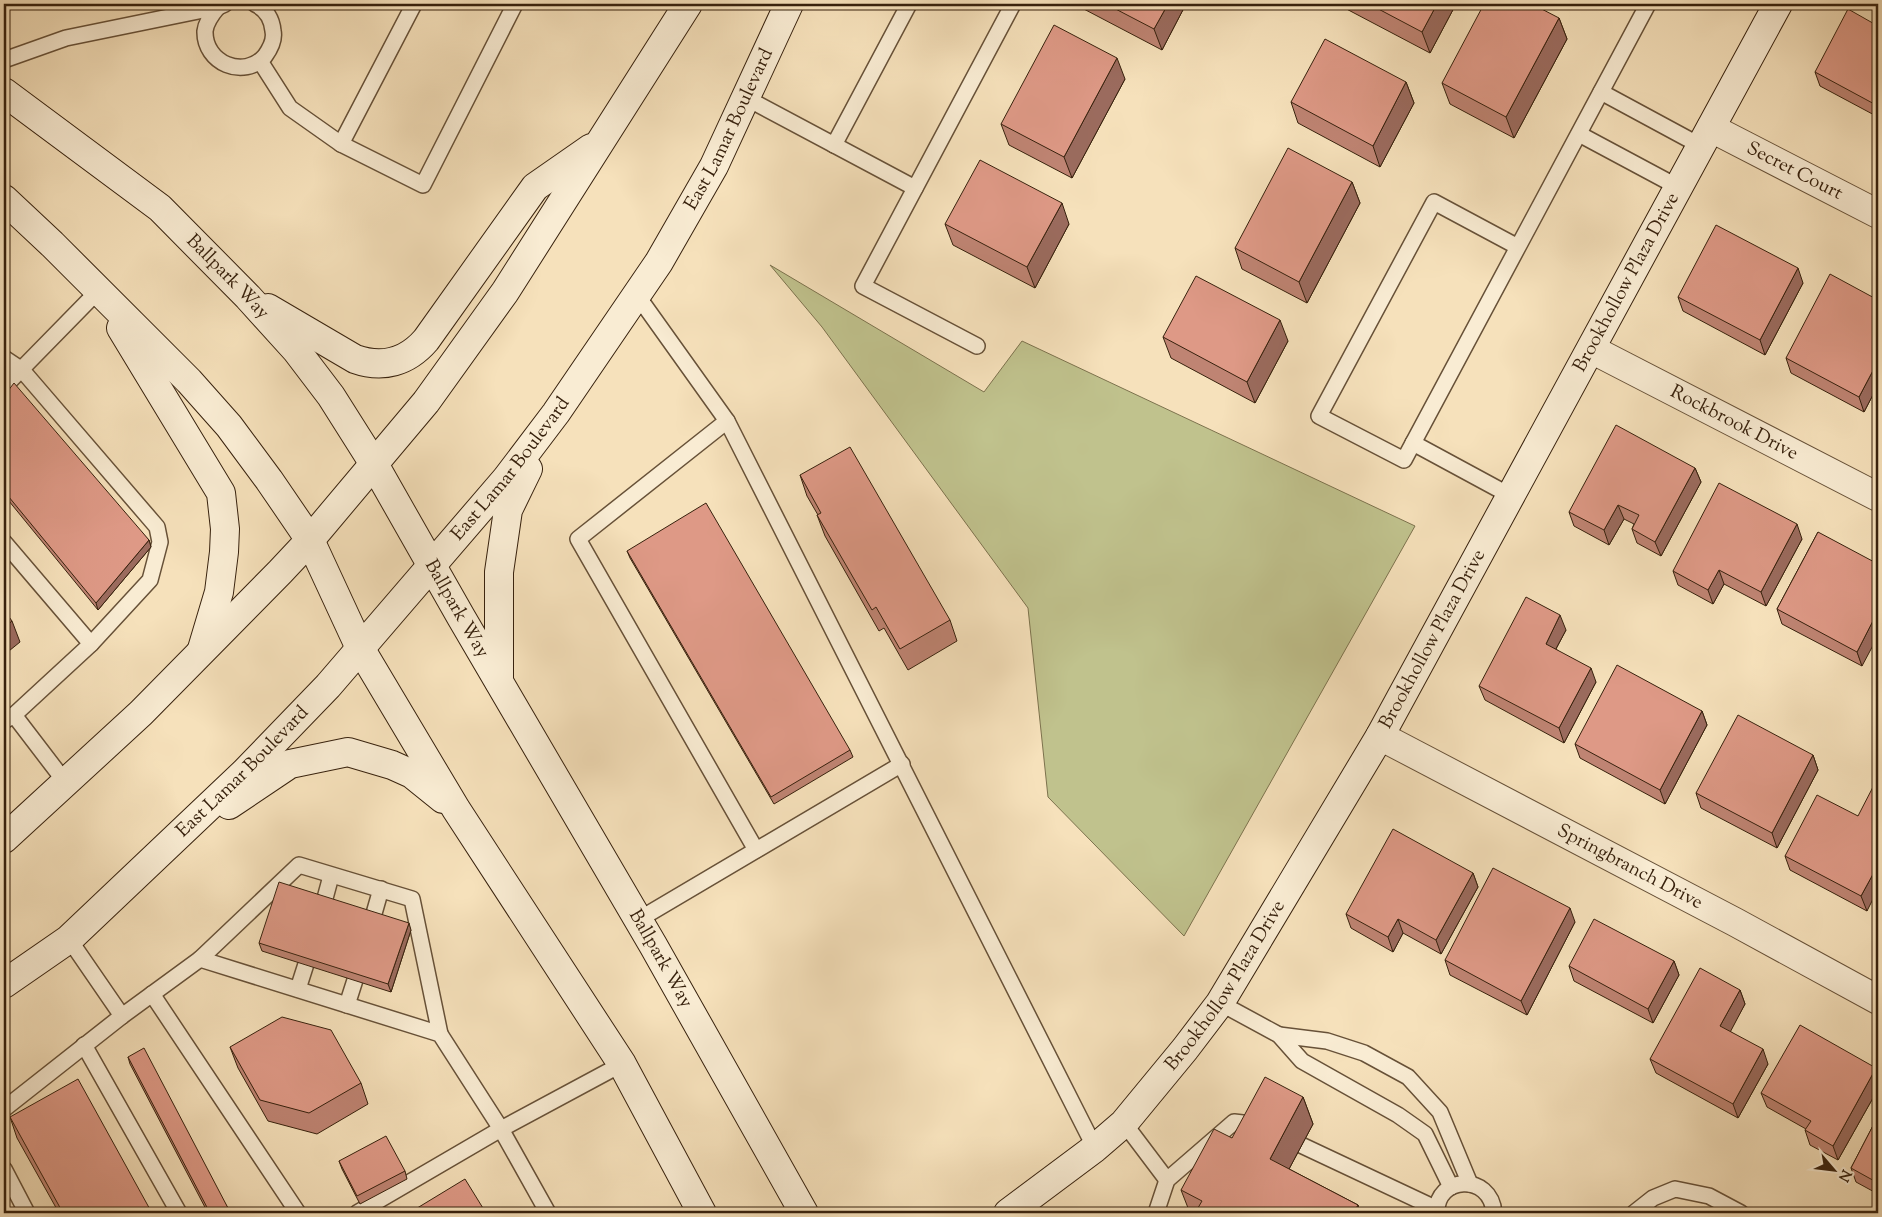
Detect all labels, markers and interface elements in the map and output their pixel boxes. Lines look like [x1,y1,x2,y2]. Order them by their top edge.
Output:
street label: East Lamar Boulevard [678,44,780,215]
street label: Secret Court [1742,135,1848,207]
street label: Brookhollow Plaza Drive [1567,188,1686,377]
street label: Ballpark Way [180,228,276,326]
street label: Rockbrook Drive [1665,379,1803,467]
street label: East Lamar Boulevard [445,391,577,547]
street label: Brookhollow Plaza Drive [1373,545,1492,734]
street label: Ballpark Way [418,555,496,664]
street label: East Lamar Boulevard [170,700,315,844]
street label: Springbranch Drive [1552,817,1708,916]
street label: Brookhollow Plaza Drive [1159,895,1292,1077]
street label: Ballpark Way [622,904,700,1013]
north arrow [1810,1144,1860,1194]
text: N [1832,1166,1855,1185]

